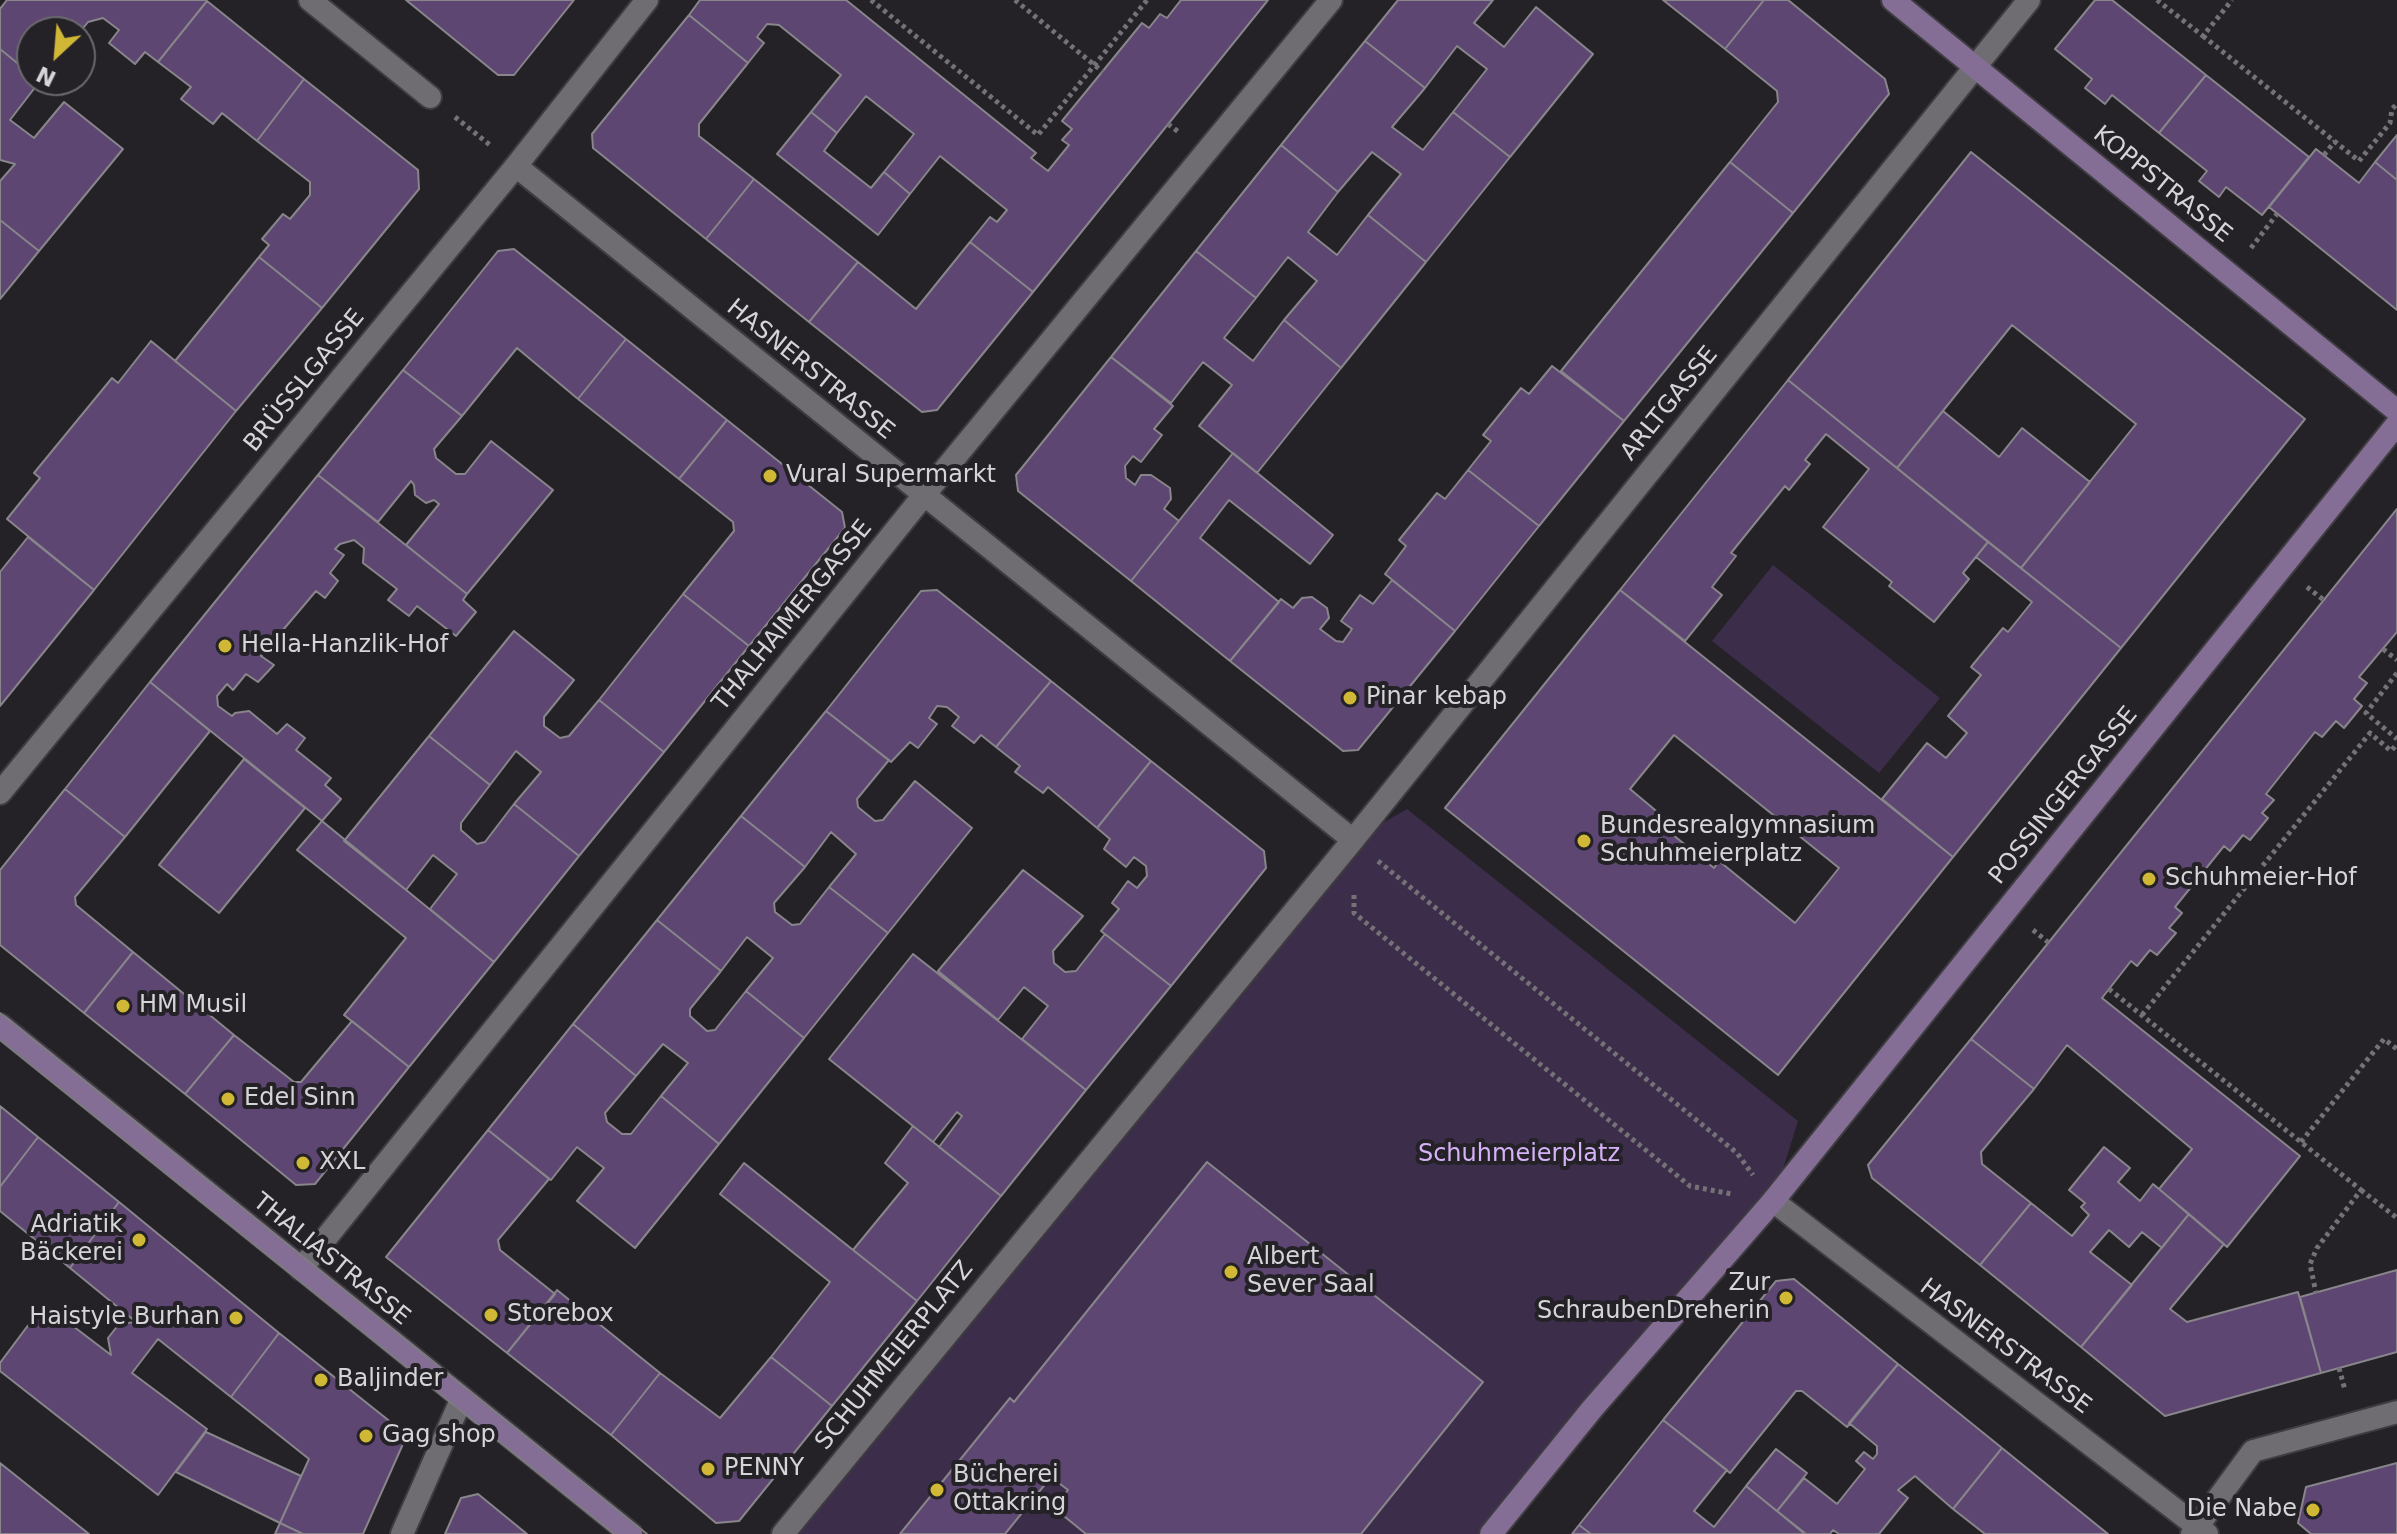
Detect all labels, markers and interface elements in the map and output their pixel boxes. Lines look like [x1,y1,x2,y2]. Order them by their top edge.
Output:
north arrow [16,16,96,96]
text: N [32,61,60,91]
street label: KOPPSTRASSE [2087,120,2237,250]
street label: HASNERSTRASSE [720,294,900,446]
street label: BRÜSSLGASSE [239,304,371,458]
street label: ARLTGASSE [1615,341,1725,467]
place label: Vural Supermarkt [786,462,996,490]
marker: Vural Supermarkt [761,467,779,485]
street label: THALHAIMERGASSE [707,515,879,717]
place label: Hella-Hanzlik-Hof [241,632,448,660]
marker: Hella-Hanzlik-Hof [216,637,234,655]
place label: Pinar kebap [1366,684,1507,712]
marker: Pinar kebap [1341,689,1359,707]
street label: POSSINGERGASSE [1984,701,2144,891]
place label: Bundesrealgymnasium Schuhmeierplatz [1600,813,1875,869]
marker: Bundesrealgymnasium Schuhmeierplatz [1575,832,1593,850]
place label: Schuhmeier-Hof [2165,865,2357,893]
marker: Schuhmeier-Hof [2140,870,2158,888]
place label: HM Musil [139,992,247,1020]
marker: HM Musil [114,997,132,1015]
place label: Edel Sinn [244,1085,356,1113]
marker: Edel Sinn [219,1090,237,1108]
park label: Schuhmeierplatz [1418,1141,1620,1169]
place label: XXL [319,1149,365,1177]
marker: XXL [294,1154,312,1172]
street label: THALIASTRASSE [247,1188,415,1332]
place label: Adriatik Bäckerei [20,1212,123,1268]
marker: Adriatik Bäckerei [130,1231,148,1249]
place label: Albert Sever Saal [1247,1244,1375,1300]
street label: SCHUHMEIERPLATZ [810,1256,980,1456]
marker: Albert Sever Saal [1222,1263,1240,1281]
place label: Zur SchraubenDreherin [1537,1270,1770,1326]
street label: HASNERSTRASSE [1914,1273,2096,1421]
marker: Zur SchraubenDreherin [1777,1289,1795,1307]
place label: Storebox [507,1301,614,1329]
place label: Haistyle Burhan [29,1304,220,1332]
marker: Storebox [482,1306,500,1324]
marker: Haistyle Burhan [227,1309,245,1327]
place label: Baljinder [337,1366,443,1394]
marker: Baljinder [312,1371,330,1389]
place label: Gag shop [382,1422,496,1450]
marker: Gag shop [357,1427,375,1445]
place label: PENNY [724,1455,804,1483]
marker: PENNY [699,1460,717,1478]
place label: Bücherei Ottakring [953,1462,1066,1518]
marker: Bücherei Ottakring [928,1481,946,1499]
place label: Die Nabe [2187,1496,2297,1524]
marker: Die Nabe [2304,1501,2322,1519]

